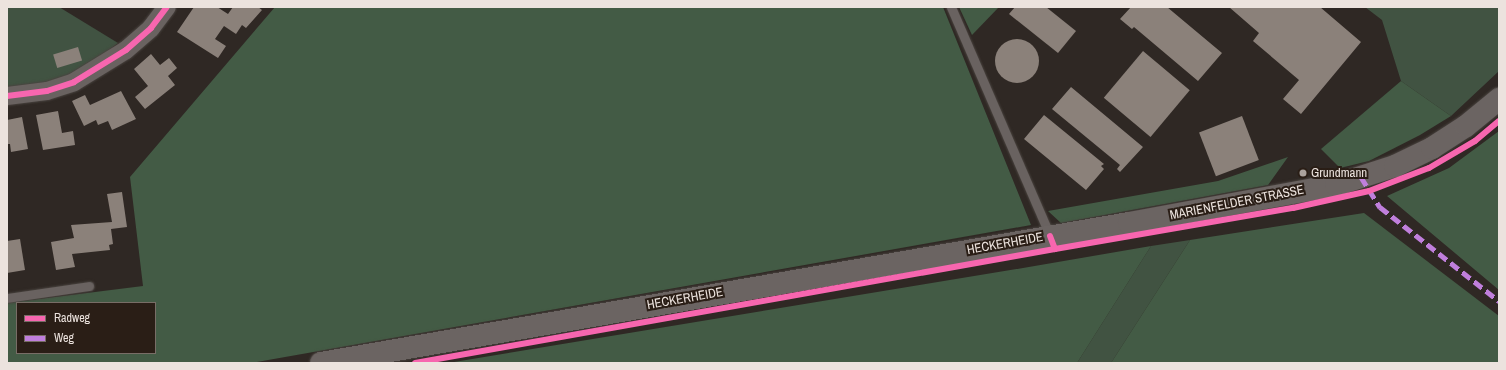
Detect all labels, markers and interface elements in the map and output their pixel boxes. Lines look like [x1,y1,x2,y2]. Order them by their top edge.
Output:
place label: Grundmann [1311,165,1367,181]
marker: Grundmann [1298,168,1308,178]
street label: MARIENFELDER STRASSE [1169,182,1305,224]
street label: HECKERHEIDE [966,230,1044,258]
street label: HECKERHEIDE [646,285,724,313]
legend [16,302,156,354]
text: Radweg [54,310,90,326]
text: Weg [54,330,74,346]

